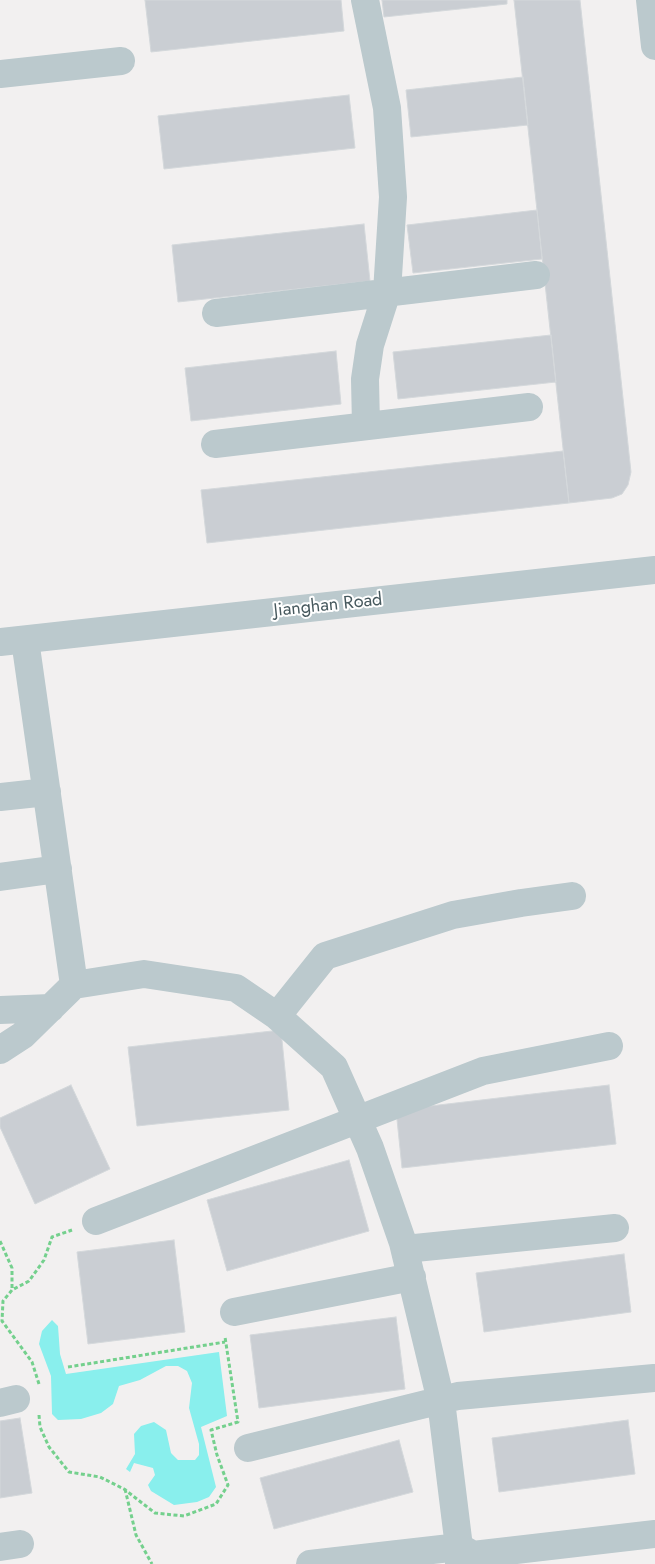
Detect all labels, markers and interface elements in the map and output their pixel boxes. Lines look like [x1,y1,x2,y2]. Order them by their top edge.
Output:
street label: Jianghan Road [273,590,383,622]

